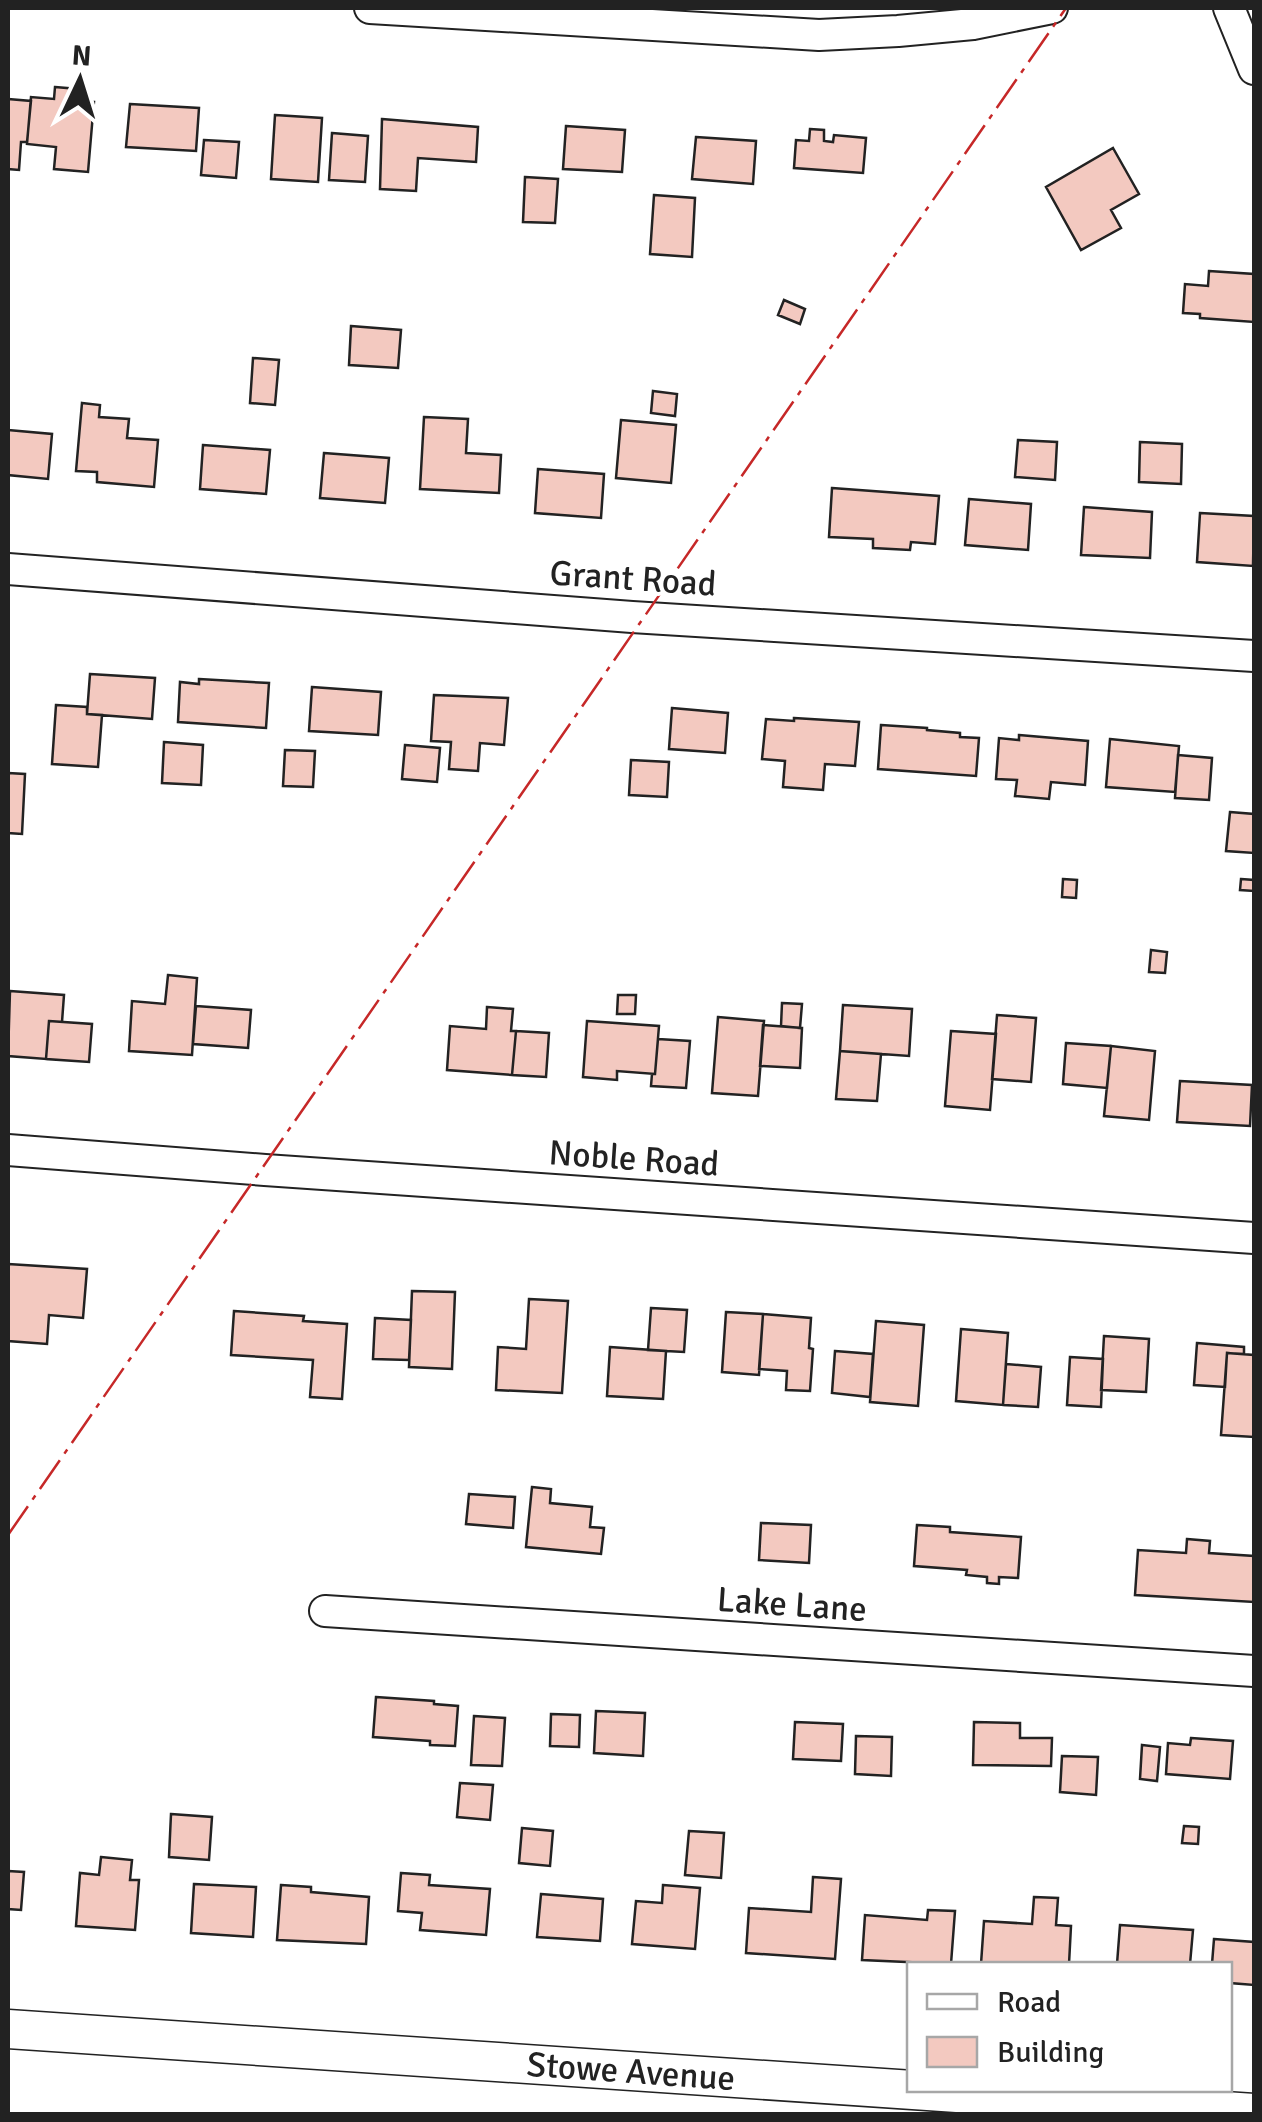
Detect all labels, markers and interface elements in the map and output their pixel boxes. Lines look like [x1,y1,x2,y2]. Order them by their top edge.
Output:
north arrow [30,30,130,130]
text: N [71,38,93,74]
street label: Grant Road [548,551,718,606]
street label: Noble Road [547,1131,721,1186]
street label: Lake Lane [716,1578,868,1631]
legend [907,1962,1232,2092]
text: Road [997,1984,1061,2021]
text: Building [997,2034,1104,2071]
street label: Stowe Avenue [525,2043,737,2100]

